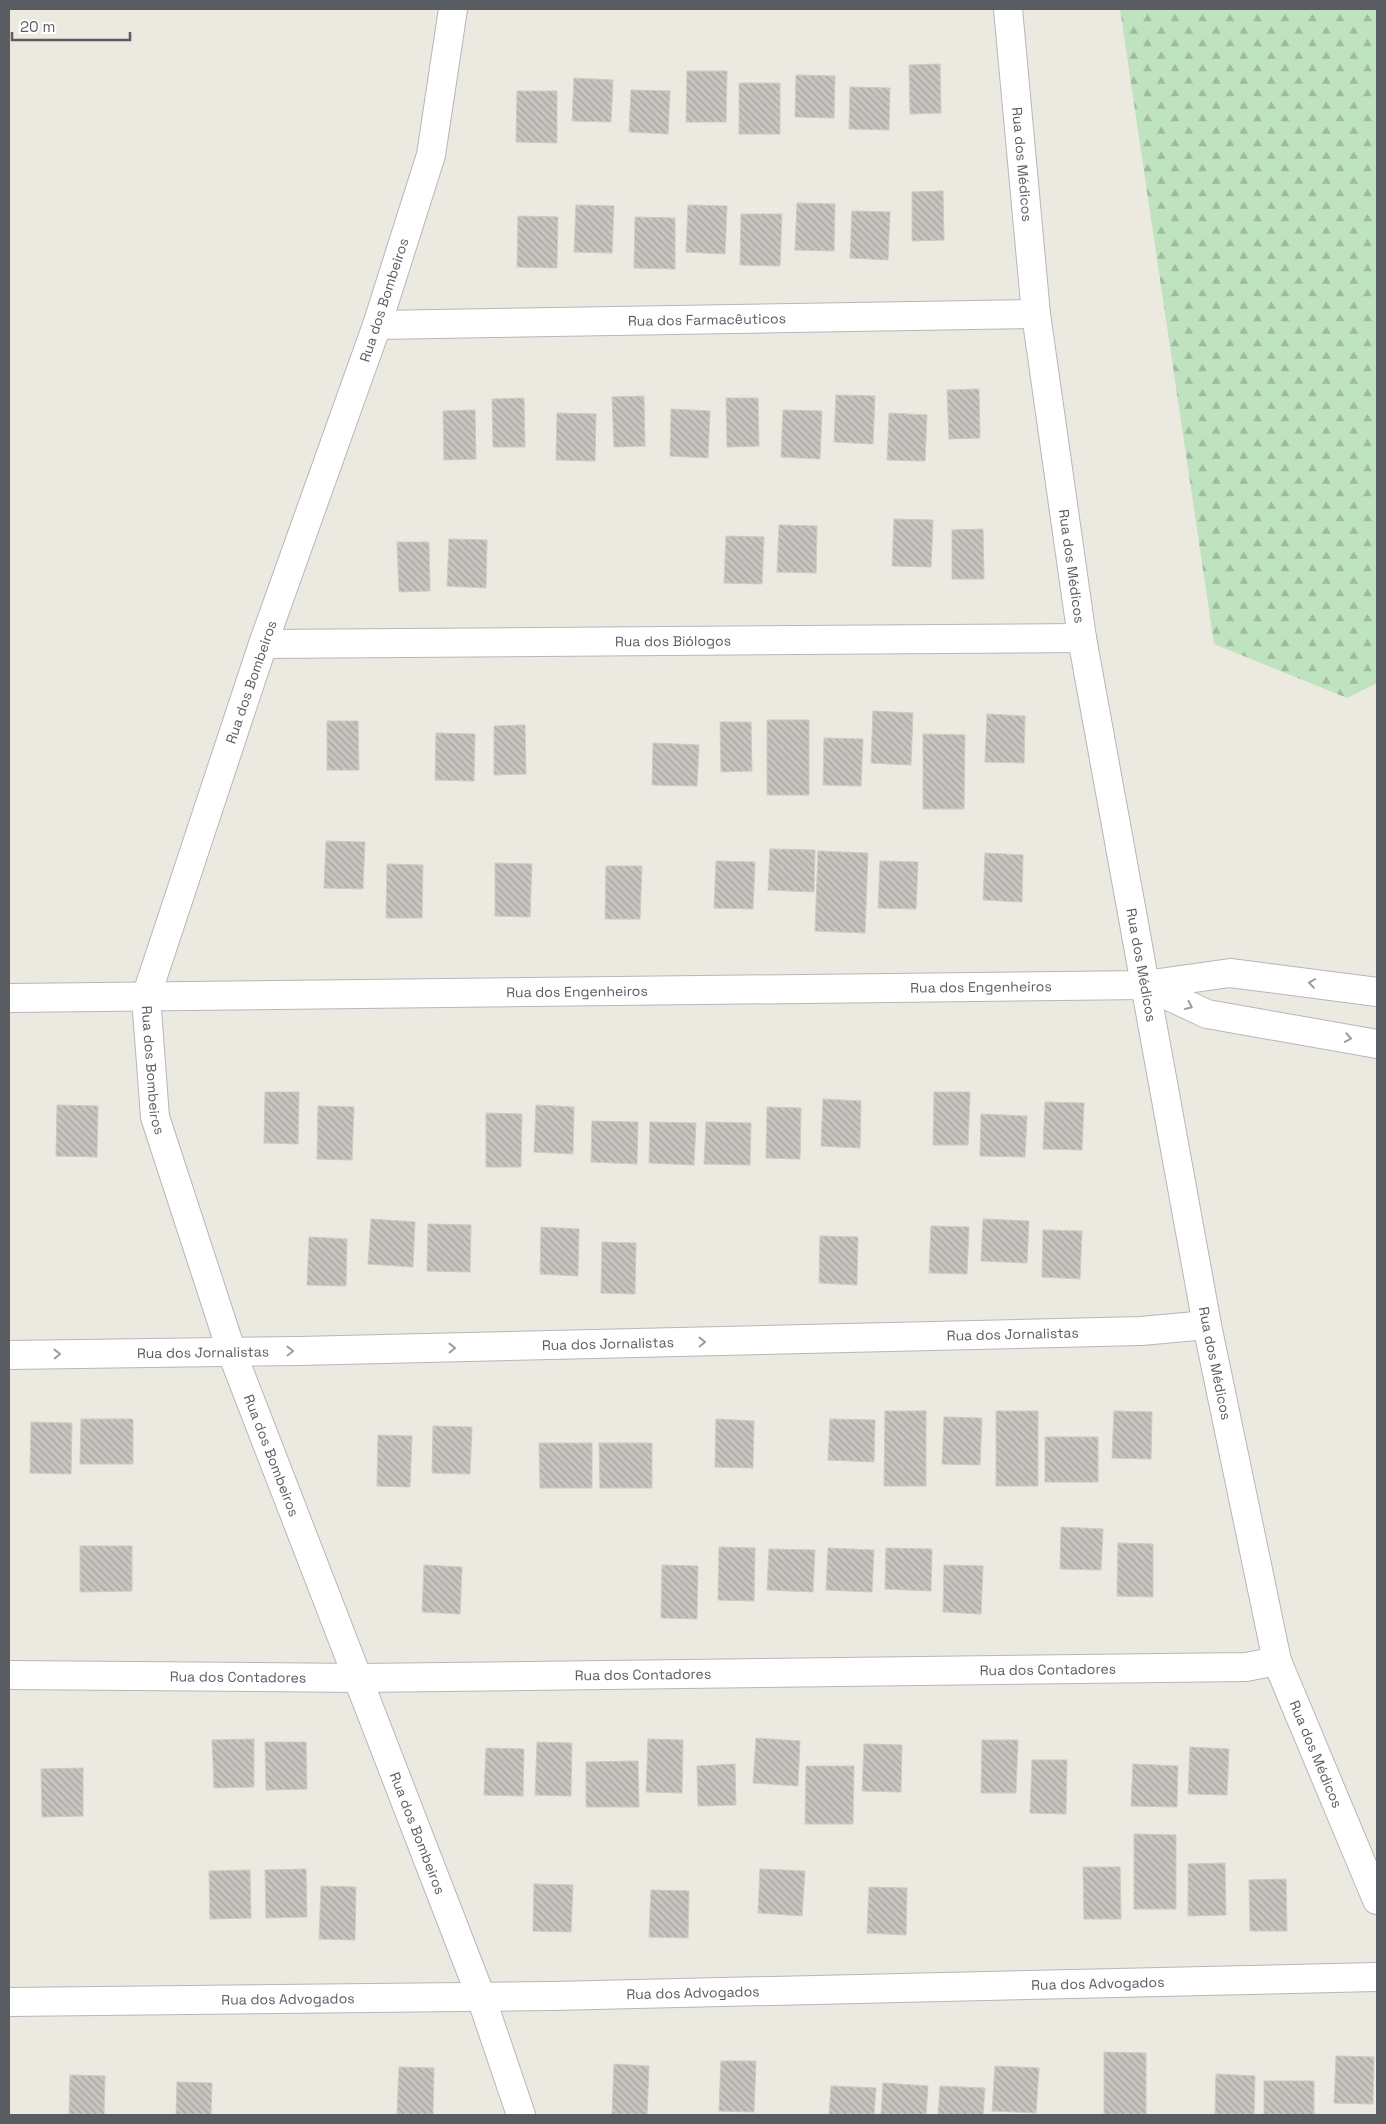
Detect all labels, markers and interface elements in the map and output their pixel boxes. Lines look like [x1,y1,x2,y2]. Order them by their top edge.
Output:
scale bar [12,10,130,42]
text: 20 m [20,17,55,36]
street label: Rua dos Médicos [1008,106,1036,222]
street label: Rua dos Bombeiros [355,236,413,364]
street label: Rua dos Farmacêuticos [628,309,786,330]
street label: Rua dos Médicos [1055,508,1089,624]
street label: Rua dos Bombeiros [221,618,281,746]
street label: Rua dos Biólogos [615,632,731,650]
street label: Rua dos Médicos [1122,907,1161,1023]
street label: Rua dos Engenheiros [910,977,1052,997]
one-way arrow [1307,979,1316,989]
street label: Rua dos Engenheiros [506,982,648,1001]
one-way arrow [1184,999,1193,1010]
street label: Rua dos Bombeiros [138,1005,169,1137]
one-way arrow [1344,1033,1352,1043]
street label: Rua dos Médicos [1195,1305,1236,1422]
street label: Rua dos Jornalistas [946,1323,1079,1345]
street label: Rua dos Jornalistas [542,1333,674,1354]
one-way arrow [699,1336,707,1347]
street label: Rua dos Jornalistas [137,1342,269,1362]
one-way arrow [449,1342,457,1353]
one-way arrow [286,1346,294,1357]
one-way arrow [54,1349,62,1359]
street label: Rua dos Bombeiros [240,1392,303,1519]
street label: Rua dos Contadores [980,1660,1116,1679]
street label: Rua dos Contadores [575,1665,711,1684]
street label: Rua dos Contadores [170,1667,306,1687]
street label: Rua dos Médicos [1285,1698,1346,1811]
street label: Rua dos Bombeiros [386,1769,449,1897]
street label: Rua dos Advogados [1031,1973,1165,1994]
street label: Rua dos Advogados [626,1982,760,2003]
street label: Rua dos Advogados [221,1989,355,2009]

